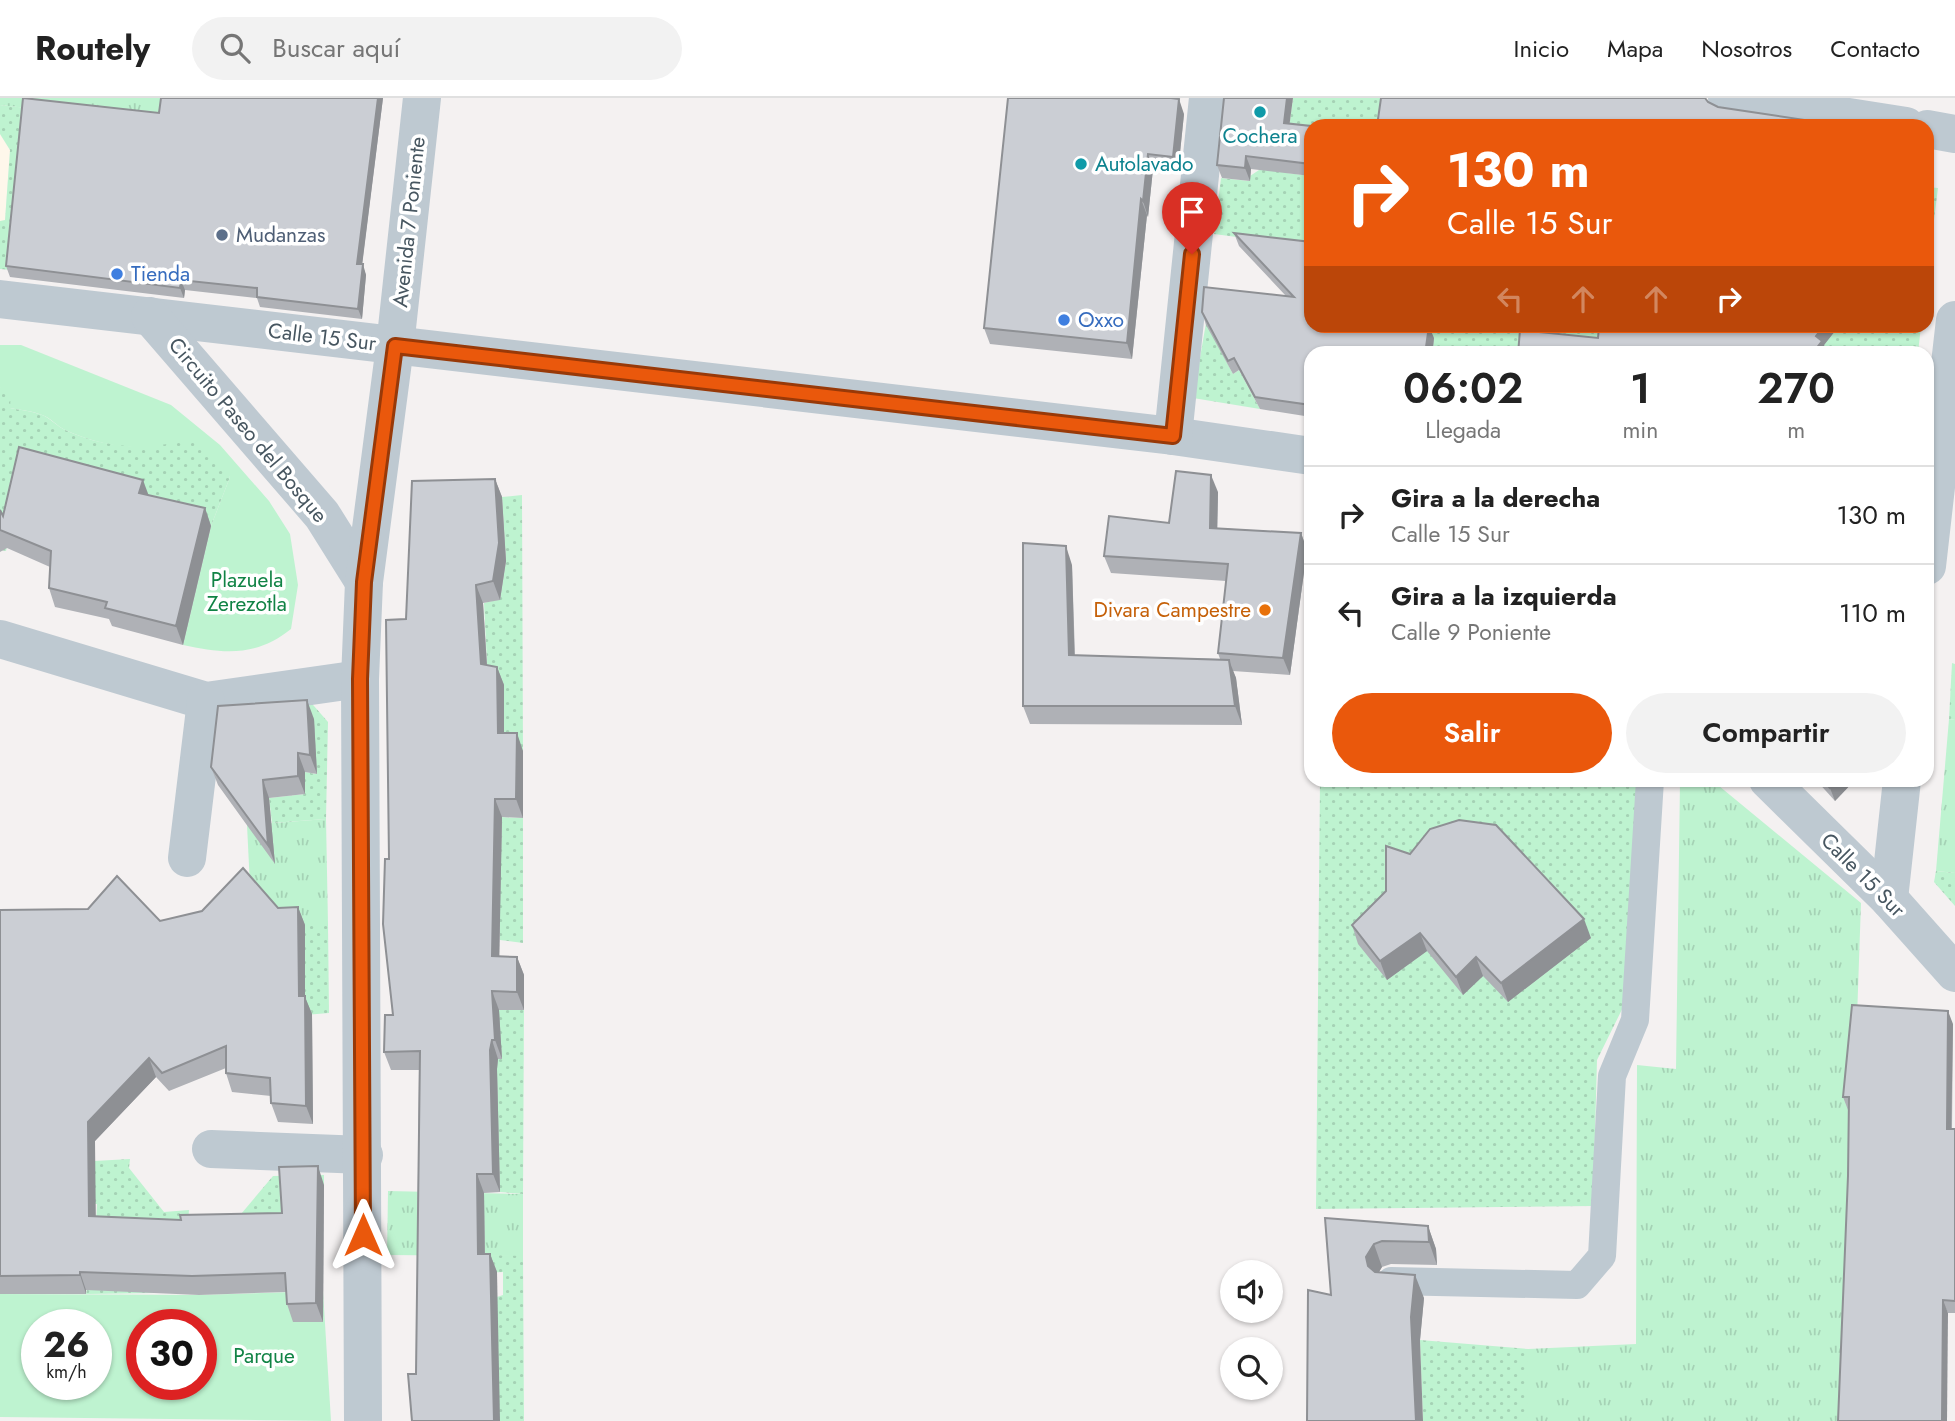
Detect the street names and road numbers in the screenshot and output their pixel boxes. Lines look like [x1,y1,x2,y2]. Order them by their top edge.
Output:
street label: Avenida 7 Poniente [385,135,433,309]
street label: Calle 15 Sur [266,315,379,359]
street label: Circuito Paseo del Bosque [161,331,335,529]
street label: Calle 15 Sur [1814,826,1913,925]

